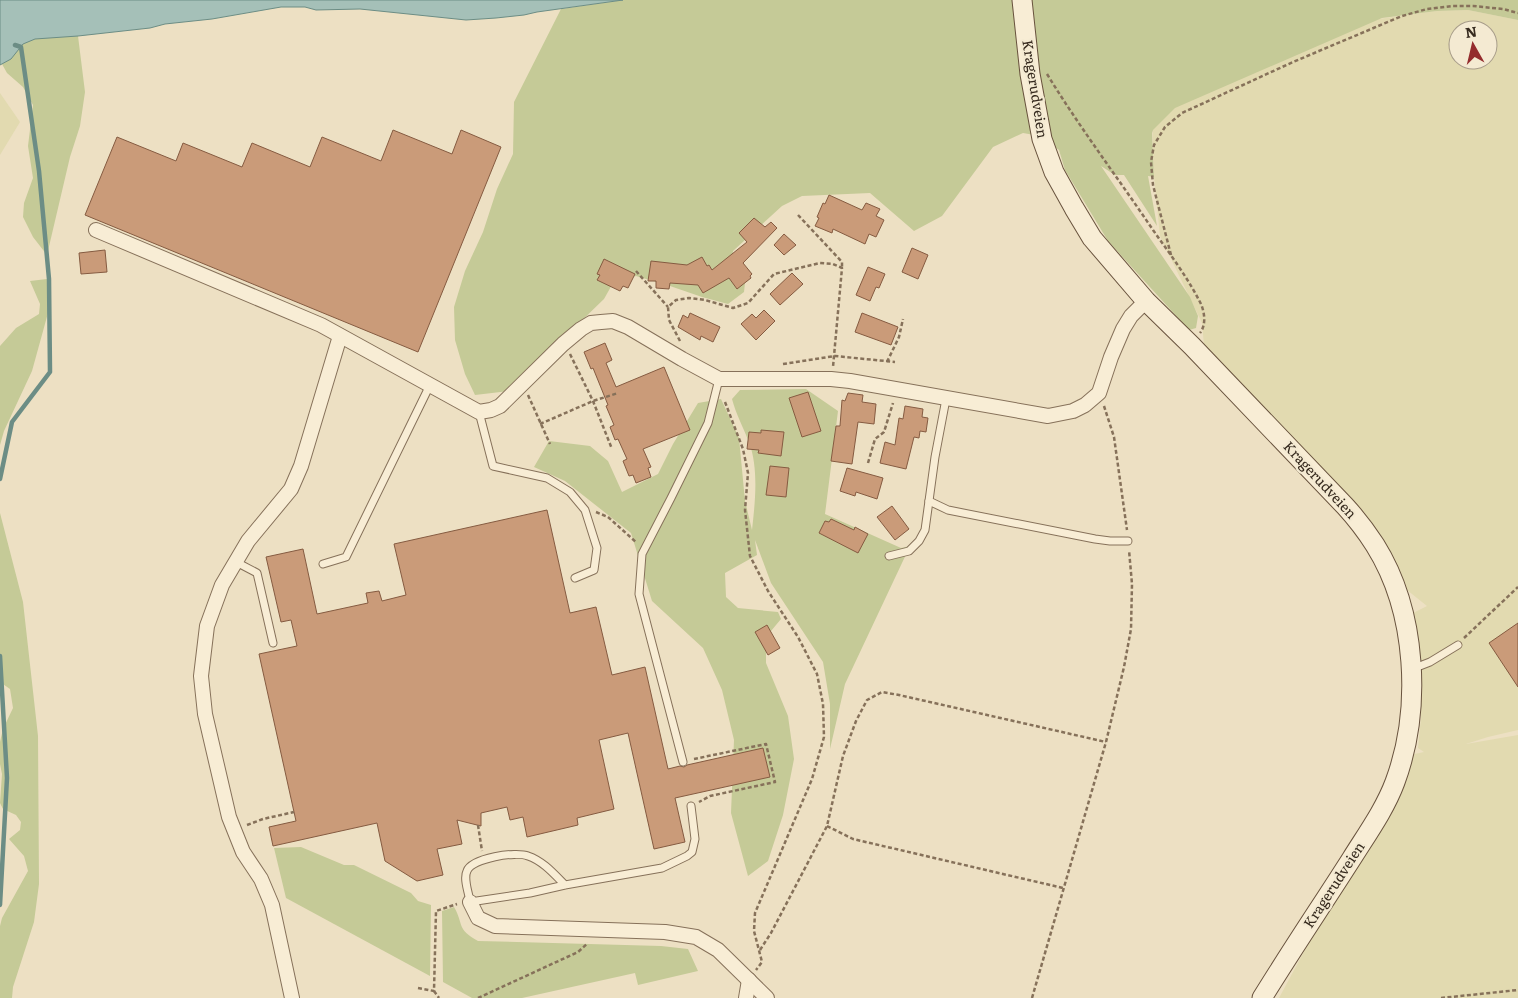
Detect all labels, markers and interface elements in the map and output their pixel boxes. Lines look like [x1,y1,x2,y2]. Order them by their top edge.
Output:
north arrow [1448,20,1498,70]
text: N [1464,20,1479,42]
street label: Kragerudveien [1018,38,1054,139]
street label: Kragerudveien [1280,436,1362,522]
street label: Kragerudveien [1298,837,1369,932]

